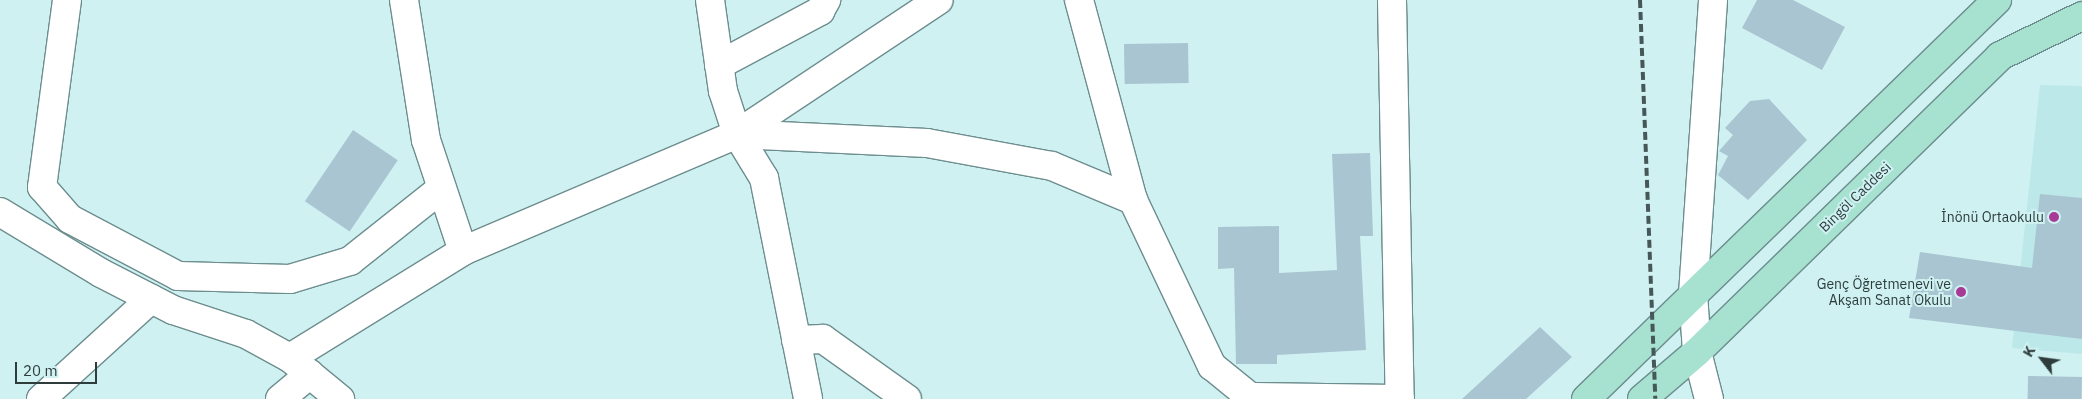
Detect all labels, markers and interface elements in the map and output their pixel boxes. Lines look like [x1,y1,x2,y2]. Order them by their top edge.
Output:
street label: Bingöl Caddesi [1816,159,1894,235]
place label: İnönü Ortaokulu [1941,209,2044,225]
marker: İnönü Ortaokulu [2048,211,2060,223]
place label: Genç Öğretmenevi ve Akşam Sanat Okulu [1817,276,1951,308]
marker: Genç Öğretmenevi ve Akşam Sanat Okulu [1955,286,1967,298]
north arrow [2017,334,2067,384]
text: K [2019,343,2039,360]
scale bar [18,352,100,384]
text: 20 m [23,361,58,380]

